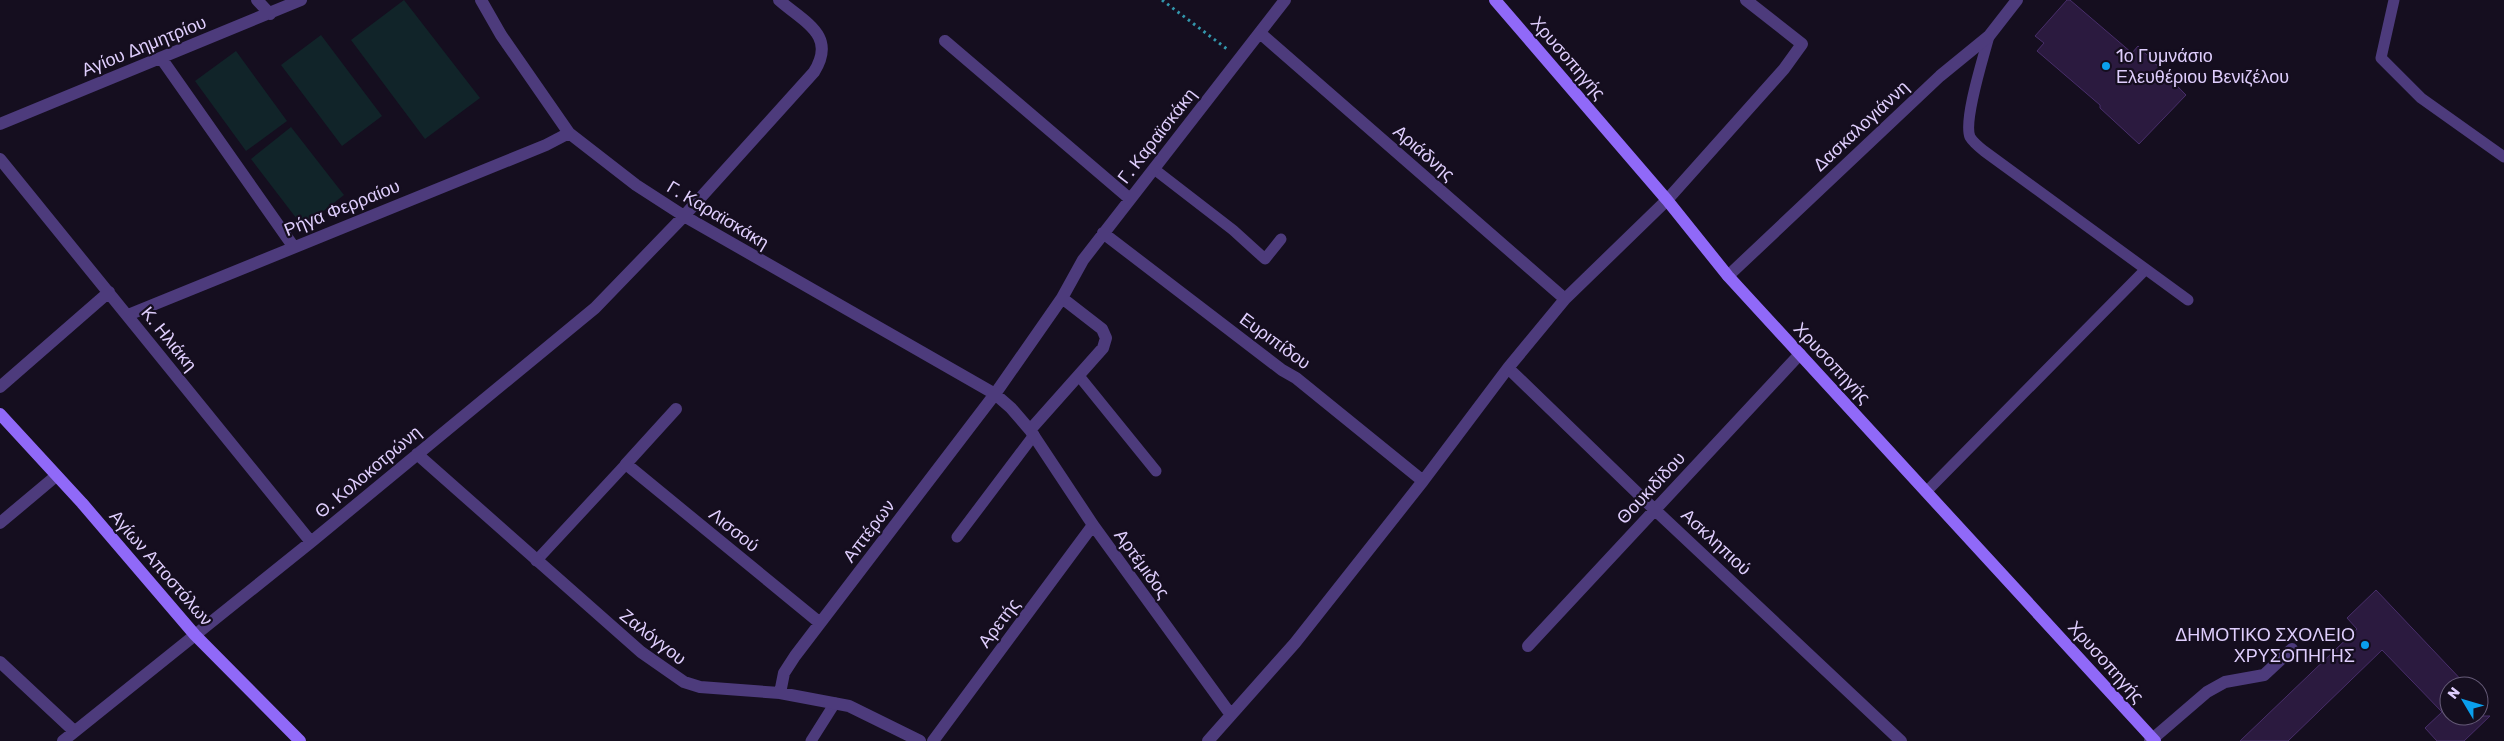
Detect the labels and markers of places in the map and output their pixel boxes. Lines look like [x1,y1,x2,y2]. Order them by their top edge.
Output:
place label: 1ο Γυμνάσιο Ελευθέριου Βενιζέλου [2116,45,2289,88]
marker: 1ο Γυμνάσιο Ελευθέριου Βενιζέλου [2100,60,2112,72]
place label: ΔΗΜΟΤΙΚΟ ΣΧΟΛΕΙΟ ΧΡΥΣΟΠΗΓΗΣ [2175,624,2355,667]
marker: ΔΗΜΟΤΙΚΟ ΣΧΟΛΕΙΟ ΧΡΥΣΟΠΗΓΗΣ [2359,639,2371,651]

